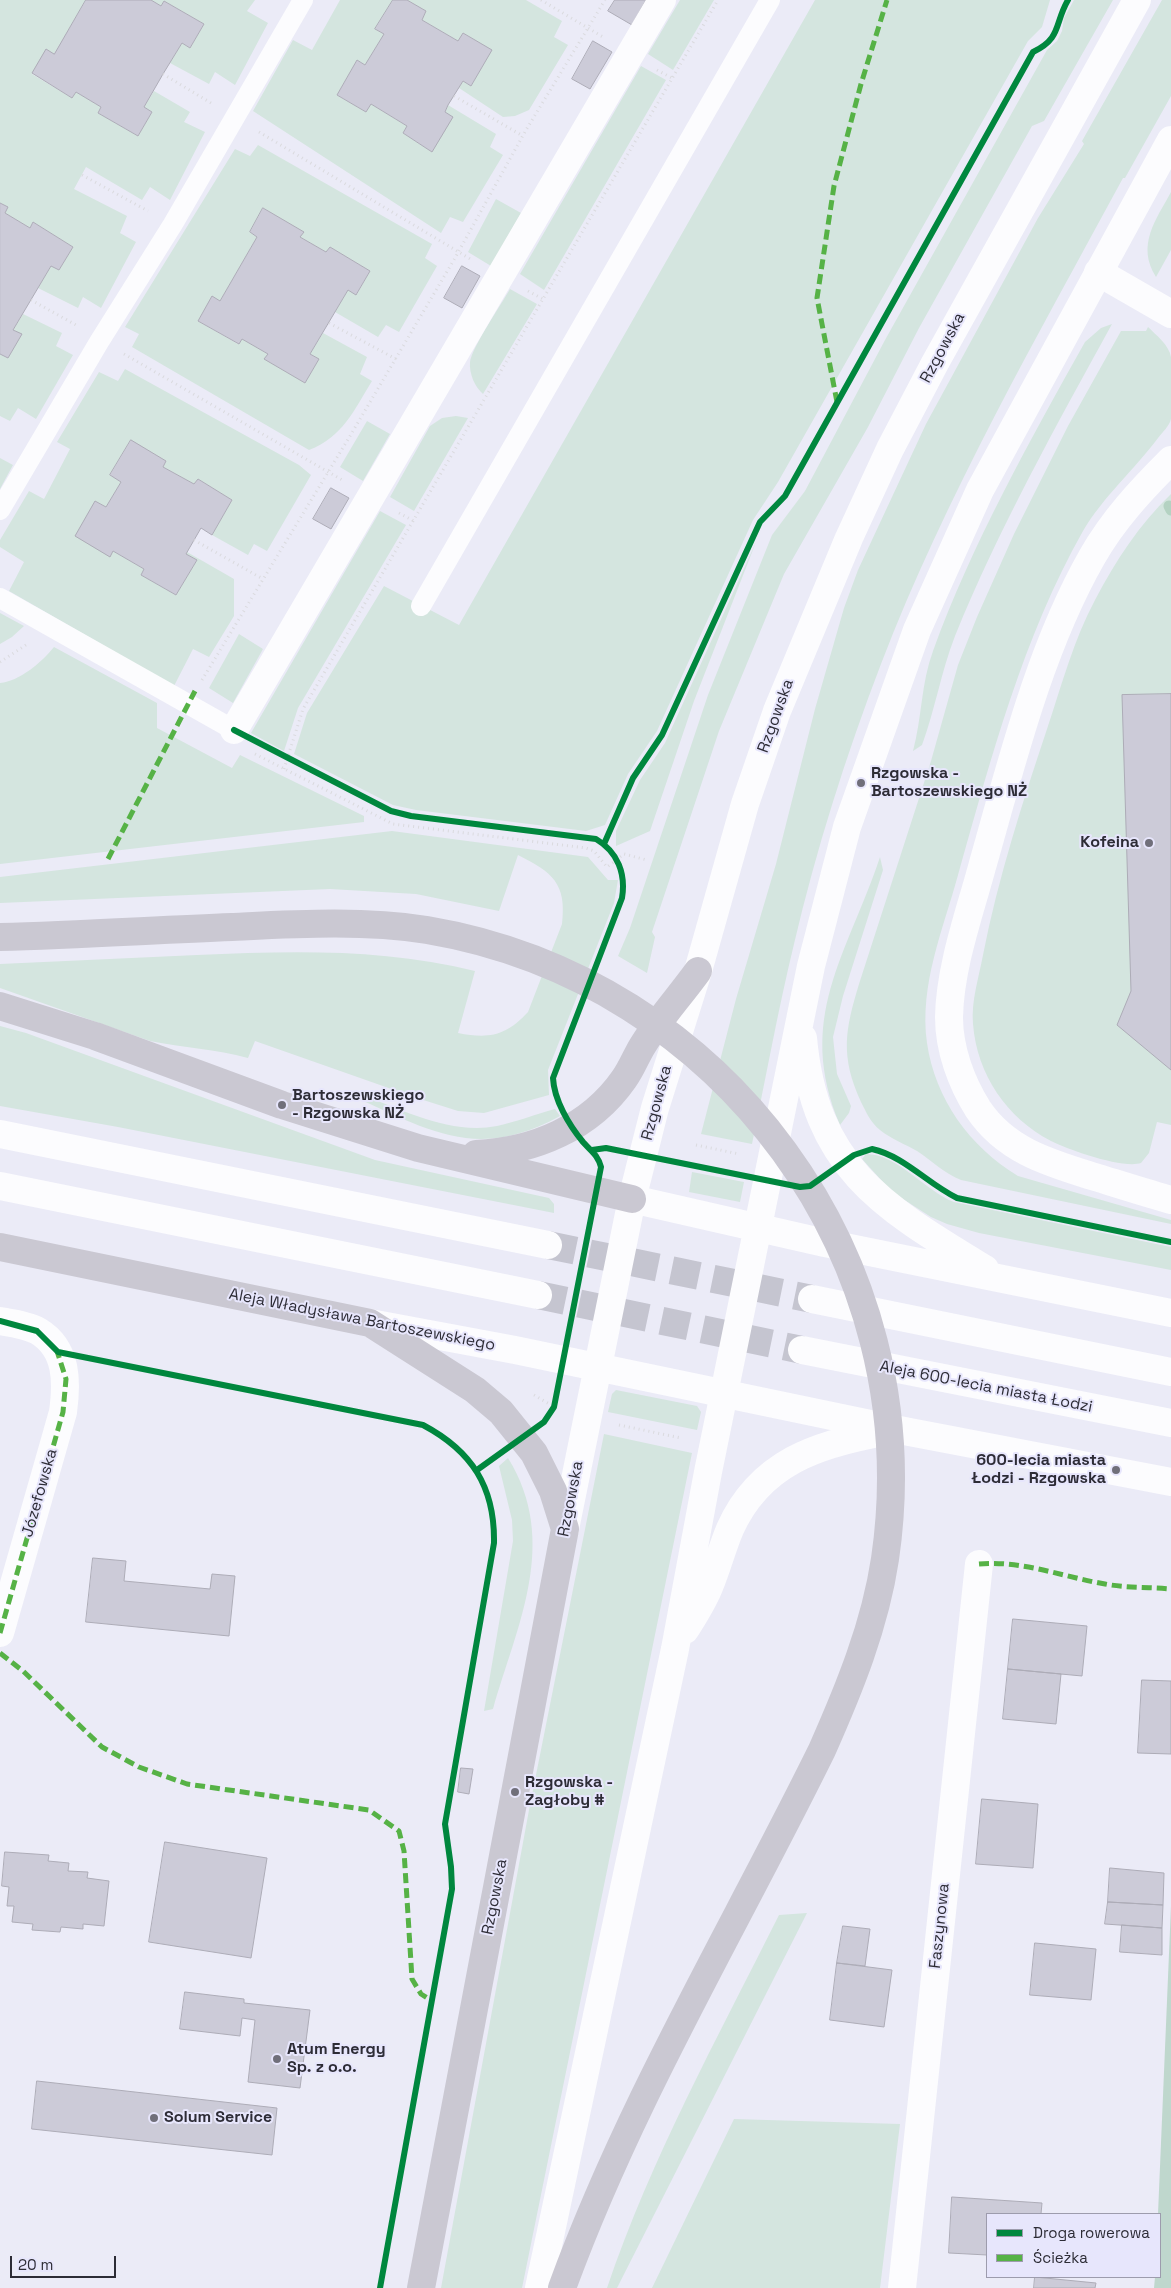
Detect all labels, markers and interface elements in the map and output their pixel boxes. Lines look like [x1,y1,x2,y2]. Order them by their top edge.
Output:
street label: Rzgowska [916,310,970,386]
street label: Rzgowska [754,677,798,755]
place label: Rzgowska - Bartoszewskiego NŻ [871,764,1027,802]
marker: Rzgowska - Bartoszewskiego NŻ [855,777,867,789]
place label: Kofeina [1080,833,1139,853]
marker: Kofeina [1143,837,1155,849]
street label: Rzgowska [638,1063,676,1143]
place label: Bartoszewskiego - Rzgowska NŻ [292,1086,424,1124]
marker: Bartoszewskiego - Rzgowska NŻ [276,1099,288,1111]
street label: Aleja Władysława Bartoszewskiego [227,1285,497,1355]
street label: Aleja 600-lecia miasta Łodzi [878,1357,1094,1417]
street label: Józefowska [18,1447,62,1539]
place label: 600-lecia miasta Łodzi - Rzgowska [971,1451,1106,1489]
street label: Rzgowska [554,1459,588,1539]
marker: 600-lecia miasta Łodzi - Rzgowska [1110,1464,1122,1476]
place label: Rzgowska - Zagłoby # [525,1773,613,1811]
marker: Rzgowska - Zagłoby # [509,1786,521,1798]
street label: Rzgowska [478,1857,512,1937]
street label: Faszynowa [926,1882,954,1970]
place label: Atum Energy Sp. z o.o. [287,2040,386,2078]
marker: Atum Energy Sp. z o.o. [271,2053,283,2065]
place label: Solum Service [164,2108,272,2128]
marker: Solum Service [148,2112,160,2124]
legend [986,2213,1161,2278]
text: Droga rowerowa [1033,2223,1150,2242]
scale bar [12,2246,119,2278]
text: Ścieżka [1033,2248,1088,2267]
text: 20 m [18,2255,53,2274]

